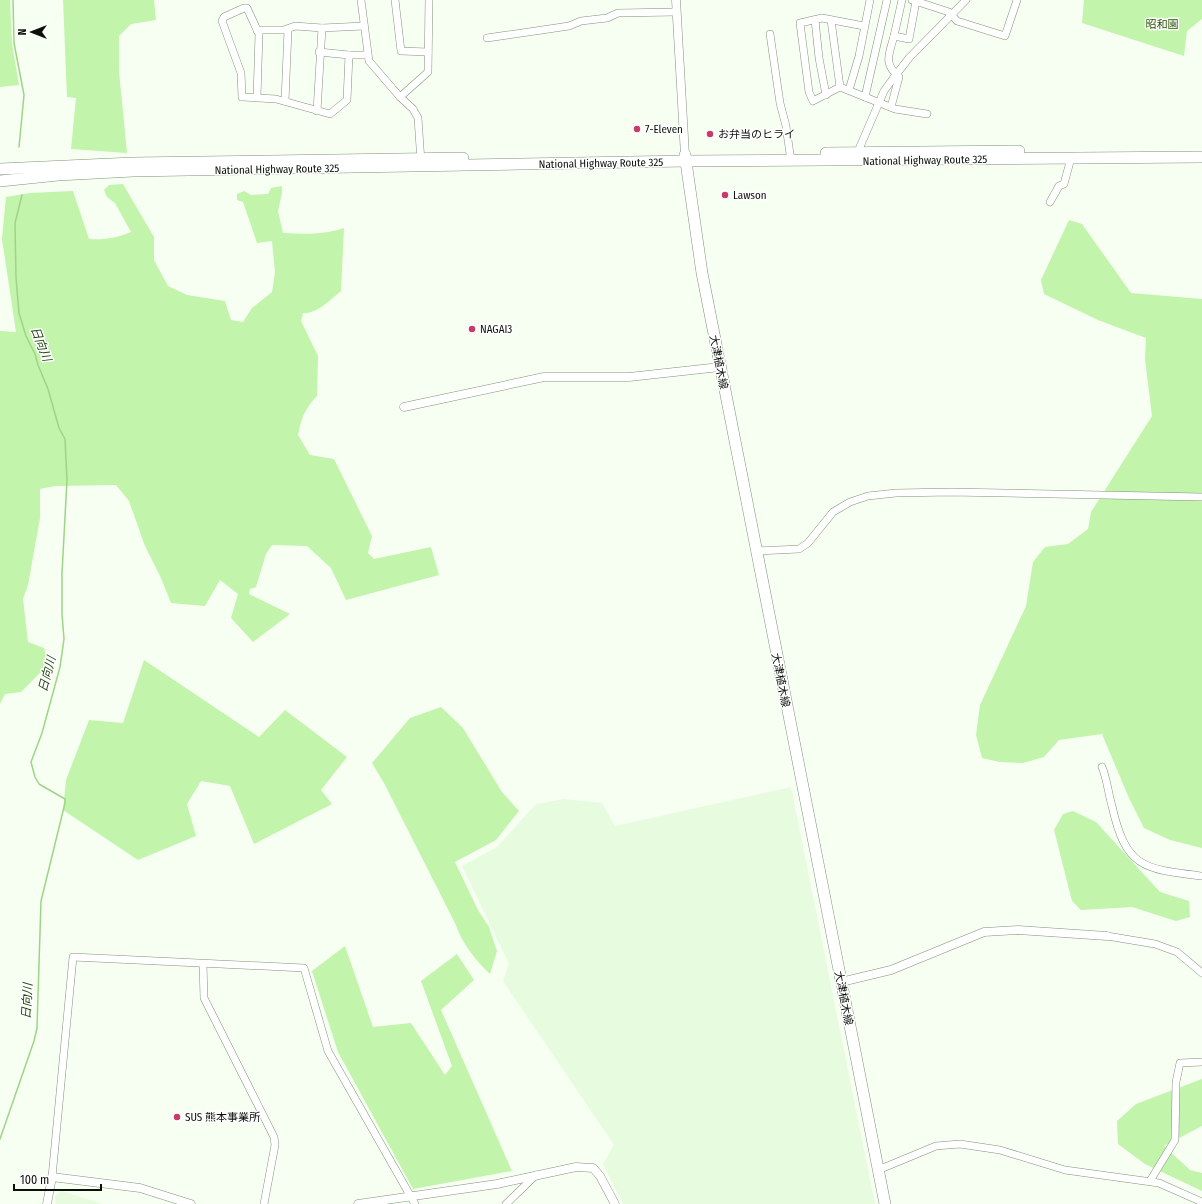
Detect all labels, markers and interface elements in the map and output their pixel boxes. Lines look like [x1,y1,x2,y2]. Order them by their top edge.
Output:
north arrow [12,12,52,52]
park label: 昭和園 [1146,18,1179,31]
text: N [16,29,29,35]
place label: 7-Eleven [645,123,683,136]
marker: 7-Eleven [632,124,642,134]
place label: お弁当のヒライ [718,128,795,141]
marker: お弁当のヒライ [705,129,715,139]
street label: National Highway Route 325 [863,153,987,168]
street label: National Highway Route 325 [539,156,663,171]
street label: National Highway Route 325 [215,162,339,177]
place label: Lawson [733,189,767,202]
marker: Lawson [720,190,730,200]
place label: NAGAI3 [480,323,512,336]
marker: NAGAI3 [467,324,477,334]
water label: 日向川 [28,325,55,365]
street label: 大津植木線 [707,334,730,390]
street label: 大津植木線 [769,652,792,708]
water label: 日向川 [36,653,59,693]
street label: 大津植木線 [832,970,855,1026]
water label: 日向川 [19,981,35,1019]
place label: SUS 熊本事業所 [185,1111,261,1124]
marker: SUS 熊本事業所 [172,1112,182,1122]
scale bar [14,1166,101,1192]
text: 100 m [20,1173,49,1187]

